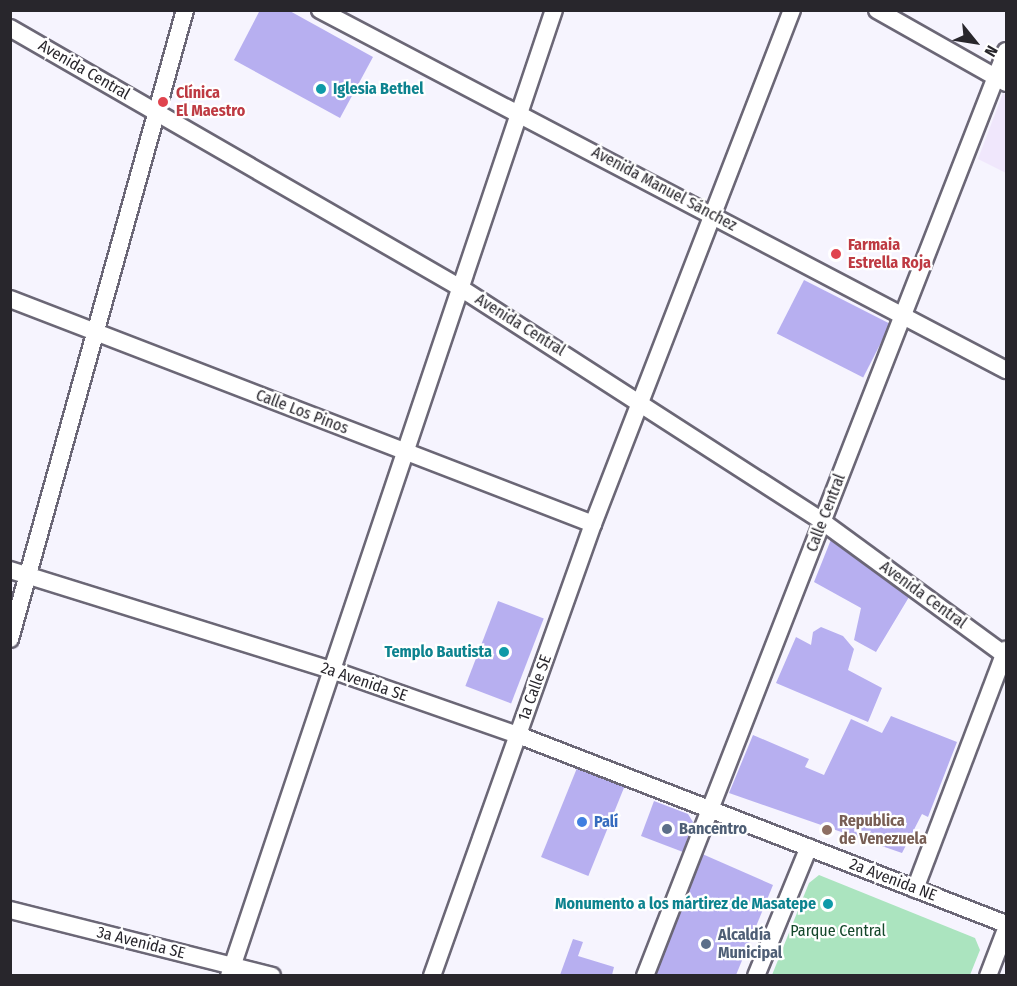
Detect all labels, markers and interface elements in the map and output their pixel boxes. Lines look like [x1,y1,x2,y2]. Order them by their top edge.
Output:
north arrow [945,12,1005,72]
street label: Avenida Central [35,36,133,104]
text: N [980,42,1002,60]
place label: Iglesia Bethel [333,79,424,99]
marker: Iglesia Bethel [314,82,328,96]
place label: Clínica El Maestro [176,83,245,121]
marker: Clínica El Maestro [154,93,172,111]
street label: Avenida Manuel Sánchez [588,143,740,235]
place label: Farmaia Estrella Roja [848,235,931,273]
marker: Farmaia Estrella Roja [829,247,843,261]
street label: Avenida Central [471,290,569,360]
street label: Calle Los Pinos [253,386,351,438]
street label: Calle Central [802,471,850,555]
street label: Avenida Central [876,557,970,633]
place label: Templo Bautista [384,642,492,662]
marker: Templo Bautista [497,645,511,659]
street label: 1a Calle SE [514,652,556,724]
street label: 2a Avenida SE [318,658,410,706]
place label: Republica de Venezuela [839,811,927,849]
place label: Palí [594,812,618,832]
marker: Palí [575,815,589,829]
place label: Bancentro [679,819,747,839]
marker: Bancentro [660,822,674,836]
marker: Republica de Venezuela [820,823,834,837]
street label: 2a Avenida NE [847,855,939,905]
place label: Monumento a los mártirez de Masatepe [555,894,816,914]
marker: Monumento a los mártirez de Masatepe [821,897,835,911]
park label: Parque Central [790,921,886,941]
street label: 3a Avenida SE [95,923,187,963]
place label: Alcaldía Municipal [718,925,782,963]
marker: Alcaldía Municipal [699,937,713,951]

